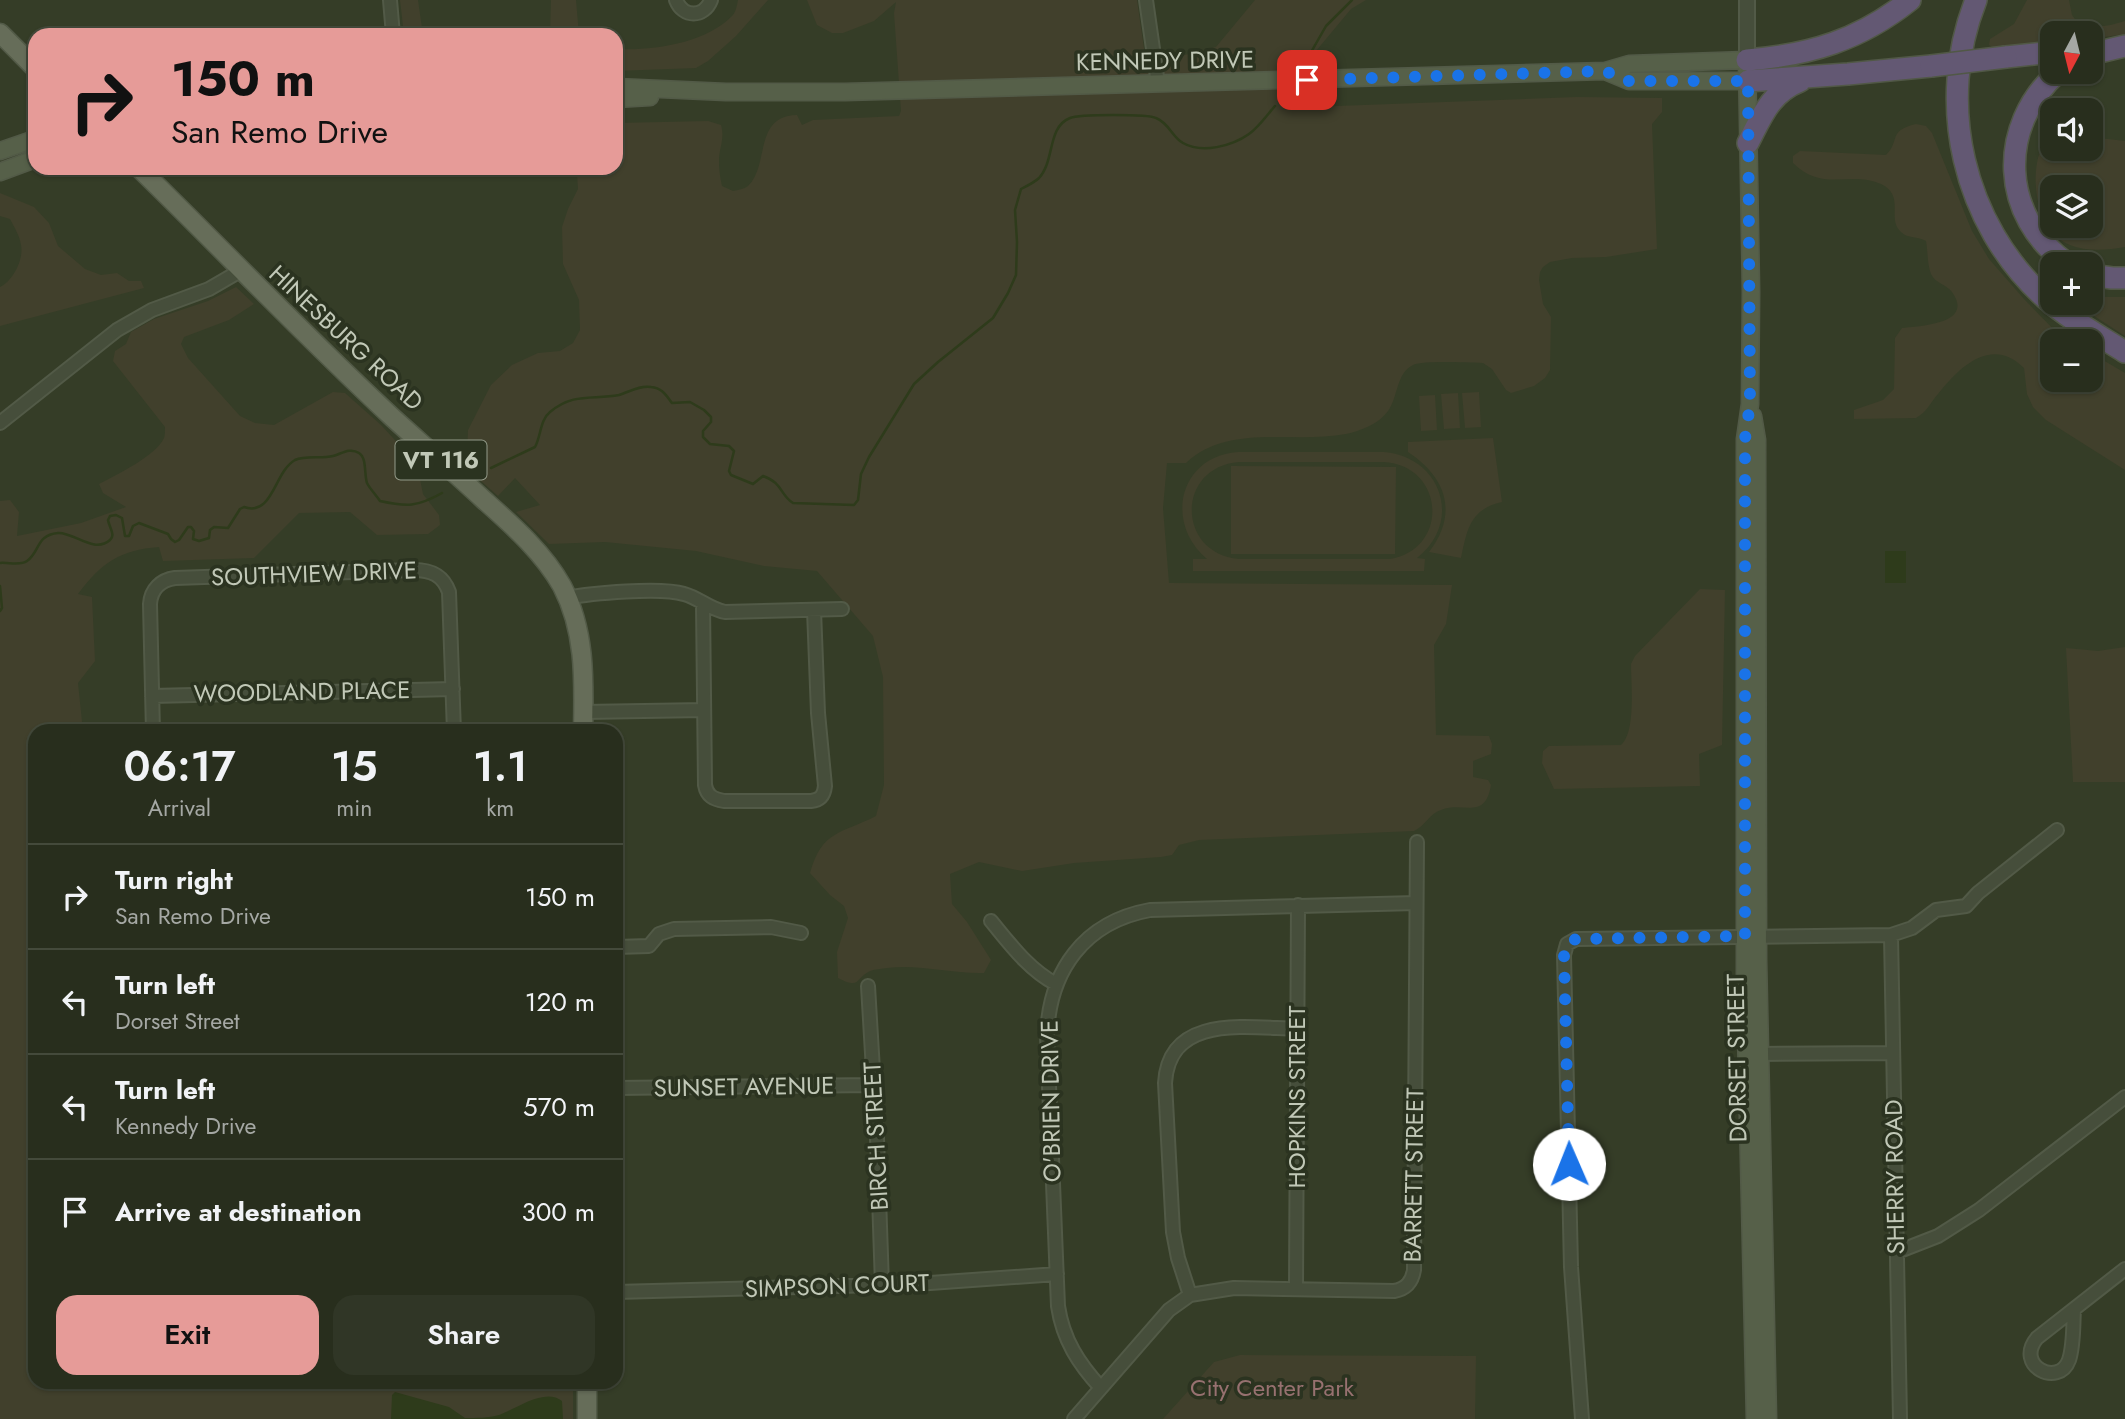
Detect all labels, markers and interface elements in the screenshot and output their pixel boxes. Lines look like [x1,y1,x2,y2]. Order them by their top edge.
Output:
north arrow [2040,21,2104,84]
map controls [2040,21,2103,392]
street label: KENNEDY DRIVE [1076,41,1254,80]
text: 150 m [171,44,315,114]
pin [1277,50,1337,110]
icon: right [56,56,147,147]
icon: arrive [1288,61,1326,99]
button: sound [2040,98,2103,161]
text: San Remo Drive [171,109,388,155]
button: layers [2040,175,2103,238]
button: + [2040,252,2103,315]
street label: HINESBURG ROAD [261,257,431,418]
button: − [2040,329,2103,392]
road number: VT 116 [396,440,486,480]
street label: SOUTHVIEW DRIVE [210,552,418,595]
street label: WOODLAND PLACE [193,672,411,711]
text: 06:17 [123,736,236,797]
text: 15 [331,736,378,797]
text: 1.1 [473,736,528,797]
text: Arrival [148,791,211,825]
text: min [336,791,372,825]
text: km [486,791,514,825]
text: Turn right [115,861,233,899]
icon: right [56,878,94,916]
text: 150 m [525,878,595,916]
text: San Remo Drive [115,899,271,933]
text: Turn left [115,966,215,1004]
street label: DORSET STREET [1718,973,1755,1143]
icon: left [56,983,94,1021]
text: 120 m [525,983,595,1021]
text: Dorset Street [115,1004,240,1038]
street label: HOPKINS STREET [1279,1006,1314,1188]
street label: O'BRIEN DRIVE [1032,1020,1069,1182]
street label: BIRCH STREET [854,1061,897,1211]
street label: SUNSET AVENUE [653,1067,835,1106]
text: Turn left [115,1071,215,1109]
street label: BARRETT STREET [1394,1087,1433,1263]
icon: left [56,1088,94,1126]
text: 570 m [523,1088,595,1126]
street label: SHERRY ROAD [1876,1099,1913,1255]
text: Kennedy Drive [115,1109,256,1143]
position arrow [1532,1127,1606,1201]
icon: arrive [56,1193,94,1231]
text: Arrive at destination [115,1193,362,1231]
text: 300 m [522,1193,595,1231]
street label: SIMPSON COURT [744,1265,930,1306]
button: Exit [56,1295,319,1375]
button: Share [333,1295,595,1375]
park label: City Center Park [1190,1370,1354,1405]

